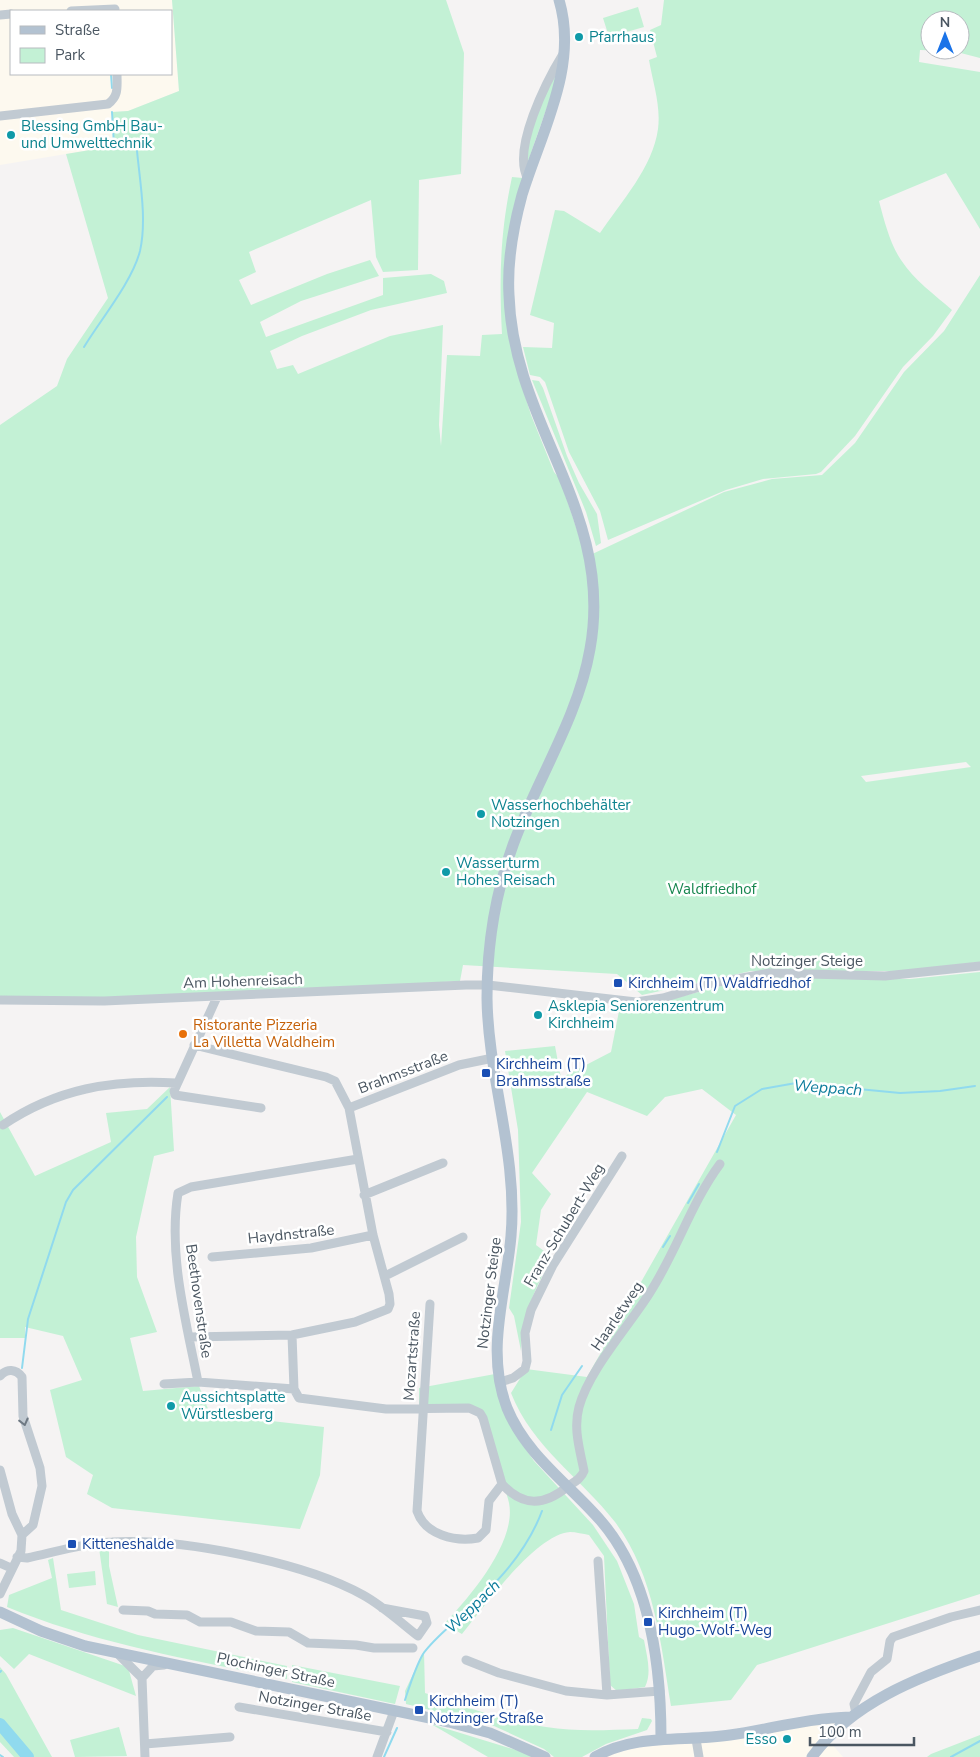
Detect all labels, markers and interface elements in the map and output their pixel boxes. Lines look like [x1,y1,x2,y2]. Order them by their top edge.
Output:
legend [10,10,172,75]
north arrow [920,10,970,60]
text: N [940,13,950,32]
text: Straße [55,20,100,40]
place label: Pfarrhaus [589,27,654,47]
marker: Pfarrhaus [573,31,585,43]
text: Park [55,45,85,65]
place label: Blessing GmbH Bau- und Umwelttechnik [21,116,163,153]
marker: Blessing GmbH Bau- und Umwelttechnik [5,129,17,141]
place label: Wasserhochbehälter Notzingen [491,795,631,832]
marker: Wasserhochbehälter Notzingen [475,808,487,820]
place label: Wasserturm Hohes Reisach [456,853,555,890]
marker: Wasserturm Hohes Reisach [440,866,452,878]
park label: Waldfriedhof [667,879,758,899]
street label: Notzinger Steige [751,951,863,971]
street label: Am Hohenreisach [183,969,303,993]
place label: Kirchheim (T) Waldfriedhof [628,973,812,993]
marker: Kirchheim (T) Waldfriedhof [612,977,624,989]
place label: Asklepia Seniorenzentrum Kirchheim [548,996,724,1033]
marker: Asklepia Seniorenzentrum Kirchheim [532,1009,544,1021]
place label: Ristorante Pizzeria La Villetta Waldheim [193,1015,335,1052]
marker: Ristorante Pizzeria La Villetta Waldheim [177,1028,189,1040]
street label: Brahmsstraße [355,1046,451,1098]
place label: Kirchheim (T) Brahmsstraße [496,1054,591,1091]
marker: Kirchheim (T) Brahmsstraße [480,1067,492,1079]
water label: Weppach [793,1075,863,1101]
street label: Franz-Schubert-Weg [519,1159,609,1291]
street label: Haydnstraße [247,1220,335,1248]
street label: Notzinger Steige [472,1236,506,1350]
street label: Beethovenstraße [181,1243,217,1359]
street label: Haarletweg [586,1277,648,1355]
street label: Mozartstraße [399,1311,425,1401]
place label: Aussichtsplatte Würstlesberg [181,1387,286,1424]
marker: Aussichtsplatte Würstlesberg [165,1400,177,1412]
one-way arrow [19,1417,29,1426]
place label: Kitteneshalde [82,1534,174,1554]
marker: Kitteneshalde [66,1538,78,1550]
water label: Weppach [440,1575,505,1639]
place label: Kirchheim (T) Hugo-Wolf-Weg [658,1603,772,1640]
marker: Kirchheim (T) Hugo-Wolf-Weg [642,1616,654,1628]
street label: Plochinger Straße [215,1648,337,1692]
street label: Notzinger Straße [257,1686,373,1726]
place label: Kirchheim (T) Notzinger Straße [429,1691,543,1728]
marker: Kirchheim (T) Notzinger Straße [413,1704,425,1716]
scale bar [810,1714,914,1746]
text: 100 m [818,1722,862,1742]
place label: Esso [746,1729,777,1749]
marker: Esso [781,1733,793,1745]

